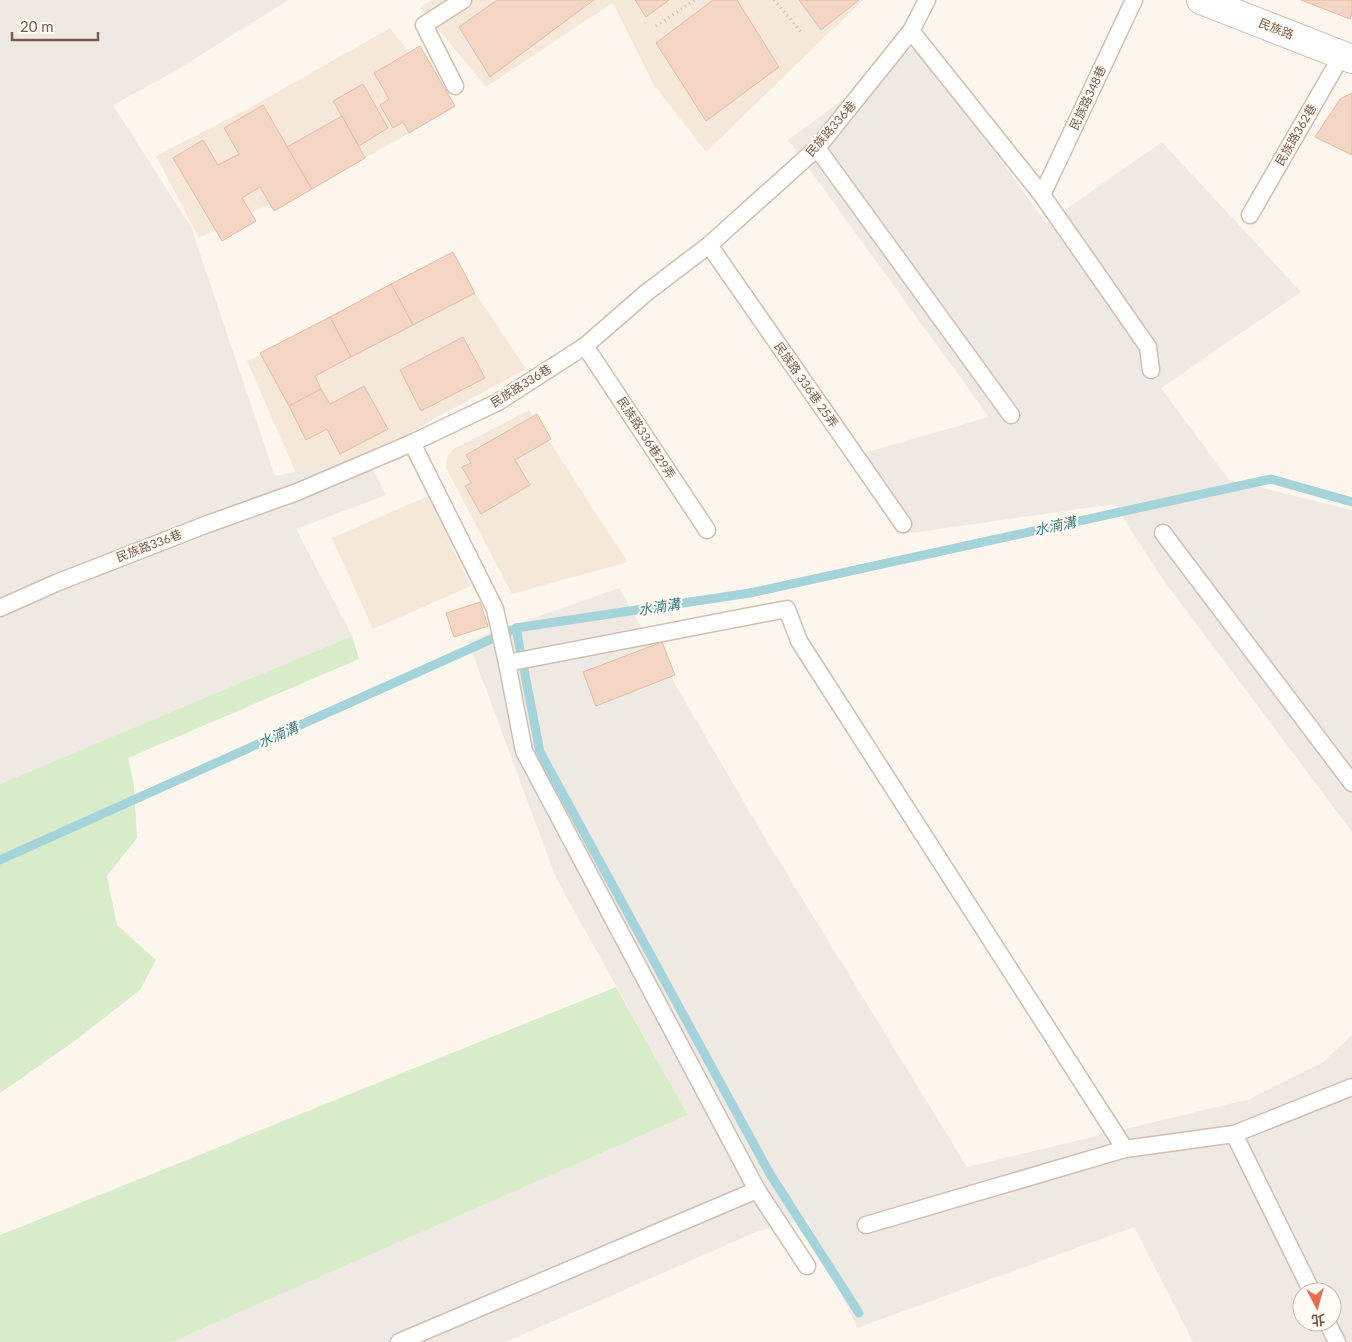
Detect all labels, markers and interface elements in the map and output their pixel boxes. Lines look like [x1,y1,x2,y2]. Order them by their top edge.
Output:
scale bar [12,10,99,42]
street label: 民族路 [1257,15,1296,42]
text: 20 m [20,17,54,35]
street label: 民族路348巷 [1066,63,1109,132]
street label: 民族路336巷 [802,98,859,160]
street label: 民族路362巷 [1272,101,1319,168]
street label: 民族路 336巷 25弄 [771,339,842,430]
street label: 民族路336巷 [488,361,554,410]
street label: 民族路336巷29弄 [614,394,679,482]
water label: 水湳溝 [1033,512,1079,538]
street label: 民族路336巷 [114,526,184,565]
water label: 水湳溝 [637,595,683,618]
water label: 水湳溝 [255,717,302,751]
north arrow [1292,1282,1342,1332]
text: 北 [1311,1311,1326,1330]

